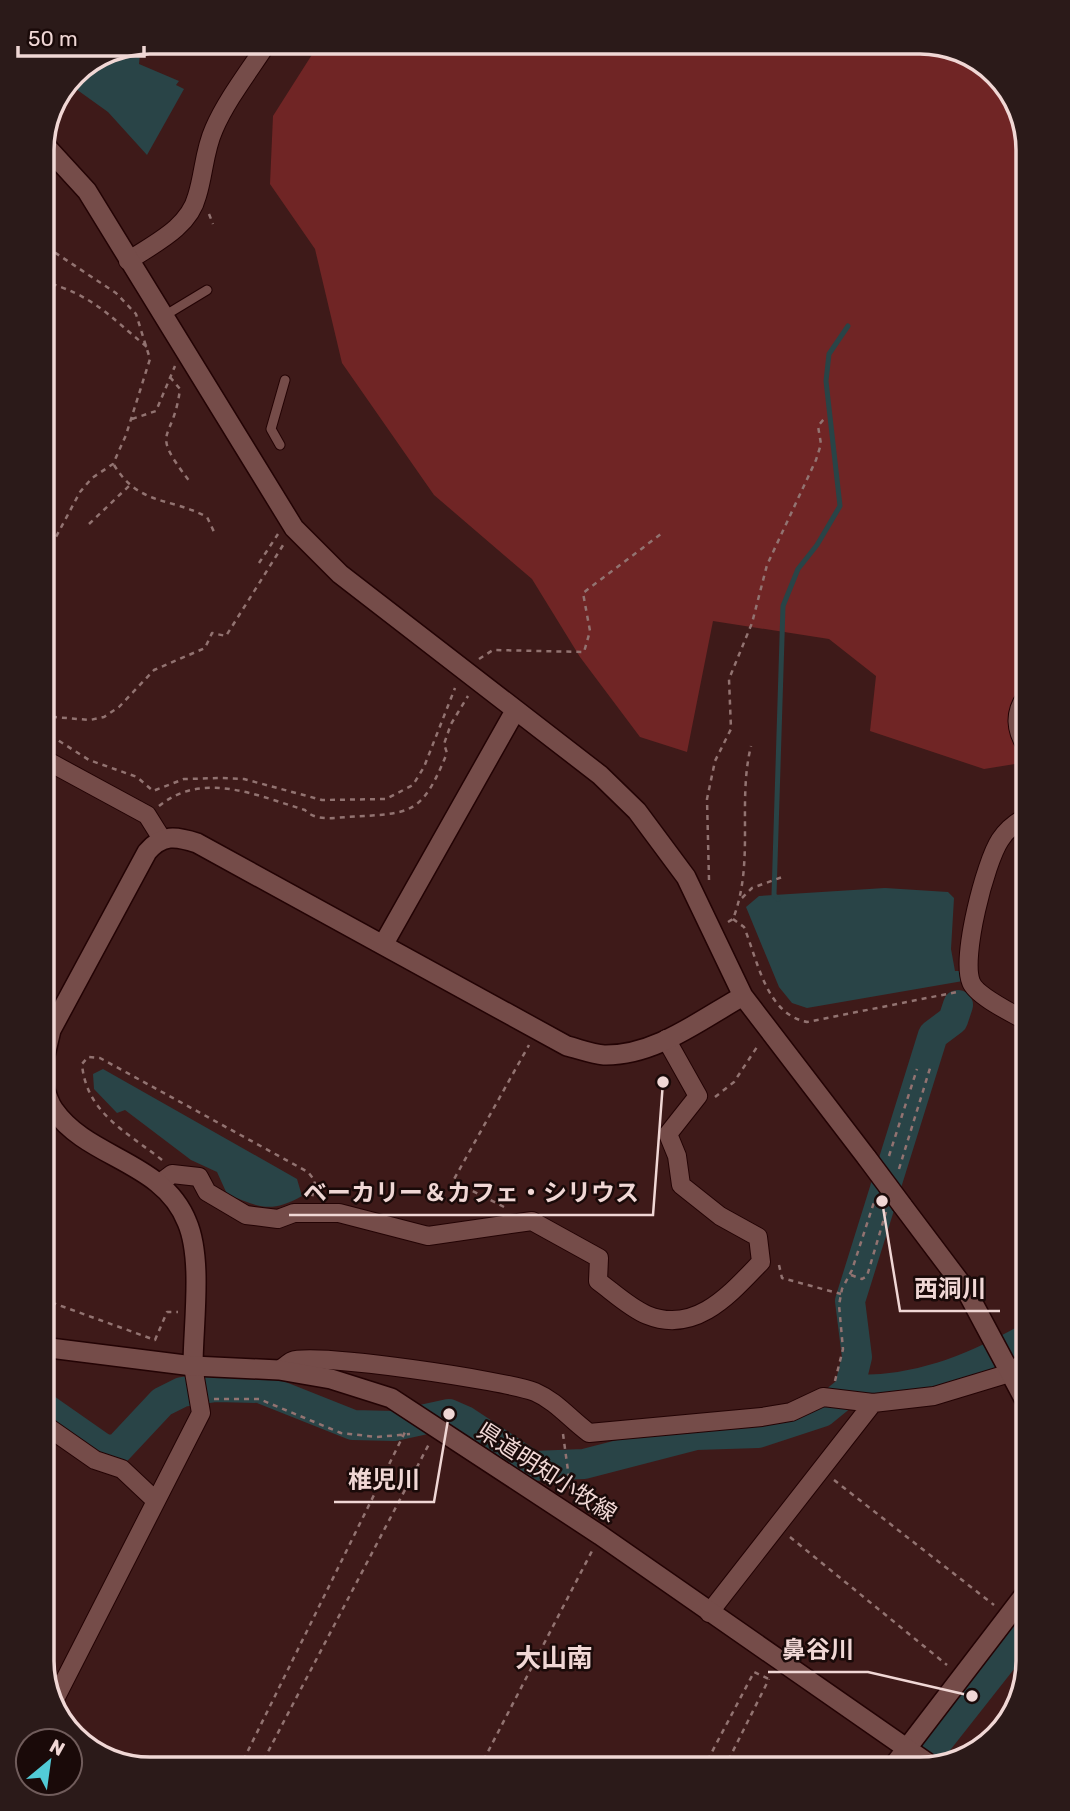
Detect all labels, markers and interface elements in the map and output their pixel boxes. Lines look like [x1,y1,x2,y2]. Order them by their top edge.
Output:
scale bar [18,14,144,58]
text: 50 m [28,26,78,51]
callout: ベーカリー＆カフェ・シリウス [289,1170,653,1215]
text: ベーカリー＆カフェ・シリウス [303,1179,639,1207]
callout: 西洞川 [900,1266,1000,1311]
text: 西洞川 [914,1275,986,1303]
street label: 県道明知小牧線 [472,1416,622,1528]
callout: 椎児川 [334,1457,434,1502]
text: 椎児川 [348,1466,420,1494]
callout: 鼻谷川 [768,1627,868,1672]
text: 鼻谷川 [782,1636,854,1664]
district label: 大山南 [515,1643,593,1674]
north arrow [14,1727,84,1797]
text: N [45,1734,69,1761]

